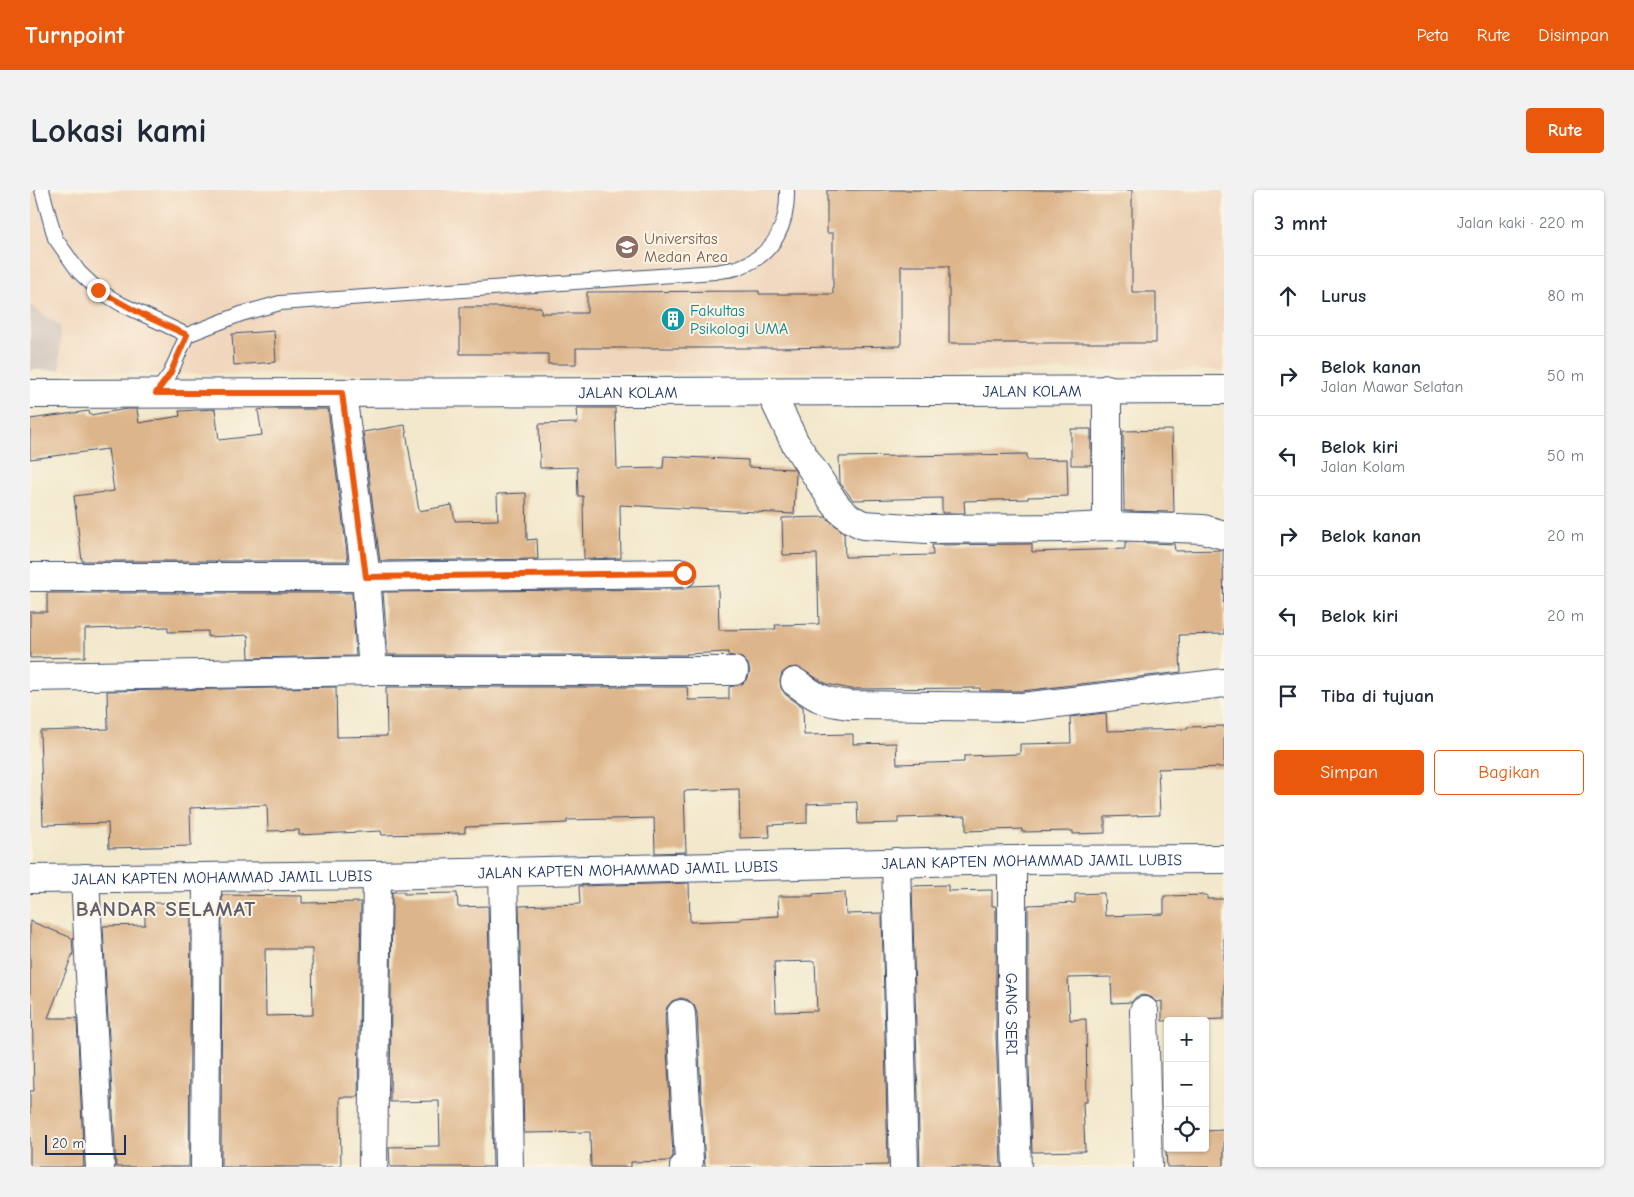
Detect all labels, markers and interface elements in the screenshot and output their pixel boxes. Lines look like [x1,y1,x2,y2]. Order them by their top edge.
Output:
text: Turnpoint [25,21,124,49]
text: Peta [1416,25,1449,46]
text: Rute [1477,25,1510,46]
text: Disimpan [1538,25,1609,46]
button: Rute [1526,108,1604,153]
text: Lokasi kami [30,110,207,151]
text: 3 mnt [1274,211,1327,235]
text: Jalan kaki · 220 m [1457,214,1584,232]
place label: Universitas Medan Area [644,230,728,266]
school or university icon: Universitas Medan Area [614,234,640,260]
route end [87,279,110,302]
icon: ahead [1274,282,1302,310]
text: Lurus [1321,285,1366,307]
text: 80 m [1547,287,1584,305]
place label: Fakultas Psikologi UMA [690,302,788,338]
building icon: Fakultas Psikologi UMA [660,306,686,332]
text: Belok kanan [1321,356,1421,378]
icon: right [1274,362,1302,390]
text: 50 m [1547,367,1584,385]
text: Jalan Mawar Selatan [1321,378,1463,396]
street label: JALAN KOLAM [982,382,1082,401]
street label: JALAN KOLAM [578,384,678,402]
text: Belok kiri [1321,436,1398,458]
icon: left [1274,442,1302,470]
text: 50 m [1547,447,1584,465]
text: Jalan Kolam [1321,458,1405,476]
icon: right [1274,522,1302,550]
text: Belok kanan [1321,525,1421,547]
text: 20 m [1547,527,1584,545]
route start [673,562,696,585]
icon: left [1274,602,1302,630]
text: Belok kiri [1321,605,1398,627]
text: 20 m [1547,607,1584,625]
icon: arrive [1274,682,1302,710]
text: Tiba di tujuan [1321,685,1434,707]
button: Simpan [1274,750,1424,795]
button: Bagikan [1434,750,1584,795]
street label: JALAN KAPTEN MOHAMMAD JAMIL LUBIS [881,851,1182,873]
street label: JALAN KAPTEN MOHAMMAD JAMIL LUBIS [478,858,778,883]
street label: JALAN KAPTEN MOHAMMAD JAMIL LUBIS [72,867,372,889]
district label: BANDAR SELAMAT [76,897,256,921]
street label: GANG SERI [1002,973,1021,1056]
map controls [1164,1017,1209,1152]
button: + [1164,1017,1209,1062]
button: − [1164,1062,1209,1107]
button: locate [1164,1107,1209,1152]
scale bar [45,1132,126,1155]
text: 20 m [52,1135,84,1152]

